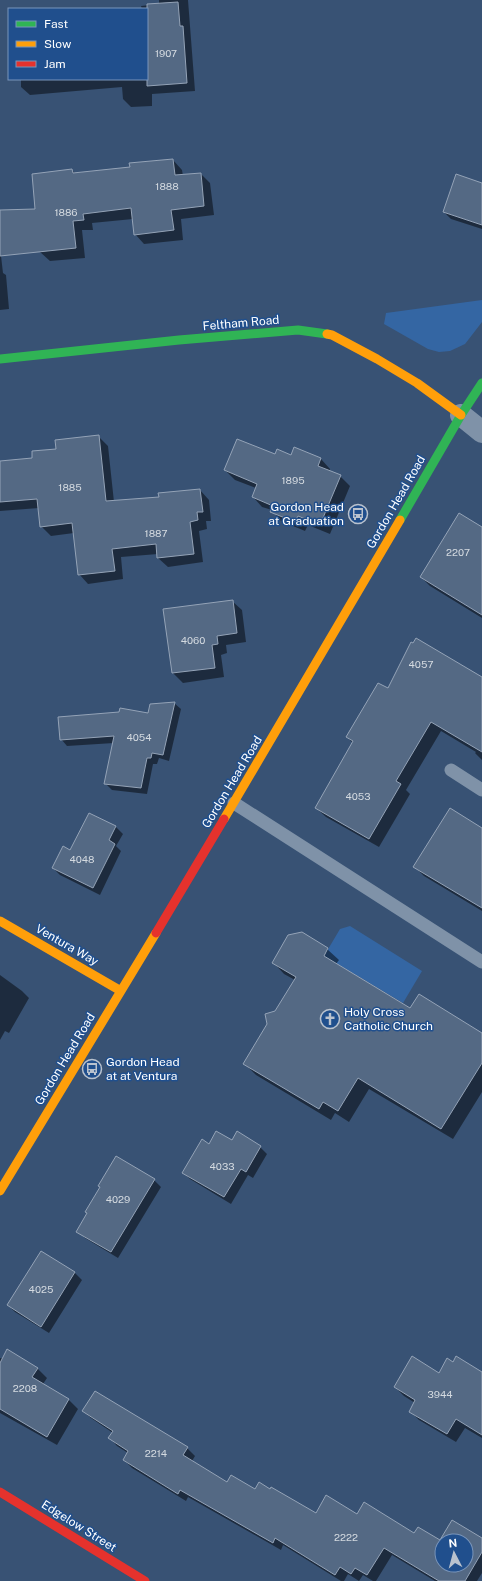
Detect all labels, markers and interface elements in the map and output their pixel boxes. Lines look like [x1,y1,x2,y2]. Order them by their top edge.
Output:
legend [8,8,148,80]
text: Fast [44,17,69,31]
text: Slow [44,37,72,51]
house number: 1907 [155,47,177,59]
text: Jam [44,57,66,71]
house number: 1888 [155,180,179,192]
house number: 1886 [54,206,78,218]
street label: Feltham Road [202,313,280,333]
street label: Gordon Head Road [364,453,428,551]
house number: 1895 [281,474,305,486]
house number: 1885 [58,481,82,493]
place label: Gordon Head at Graduation [268,500,344,528]
bus stop icon: Gordon Head at Graduation [347,503,369,525]
house number: 1887 [145,527,167,539]
house number: 2207 [446,546,470,558]
house number: 4060 [181,634,205,646]
house number: 4057 [409,658,433,670]
house number: 4054 [126,731,152,743]
street label: Gordon Head Road [199,733,265,831]
house number: 4053 [345,790,371,802]
house number: 4048 [69,853,95,865]
street label: Ventura Way [33,921,101,969]
place label: Holy Cross Catholic Church [344,1005,433,1033]
church icon: Holy Cross Catholic Church [319,1008,341,1030]
street label: Gordon Head Road [32,1010,98,1108]
place label: Gordon Head at at Ventura [106,1055,180,1083]
bus stop icon: Gordon Head at at Ventura [81,1058,103,1080]
house number: 4033 [210,1160,234,1172]
house number: 4029 [106,1193,130,1205]
house number: 4025 [29,1283,53,1295]
house number: 2208 [13,1382,37,1394]
house number: 3944 [427,1388,453,1400]
house number: 2214 [145,1447,167,1459]
street label: Edgelow Street [39,1497,119,1555]
house number: 2222 [334,1531,358,1543]
north arrow [434,1533,474,1573]
text: N [448,1537,458,1549]

